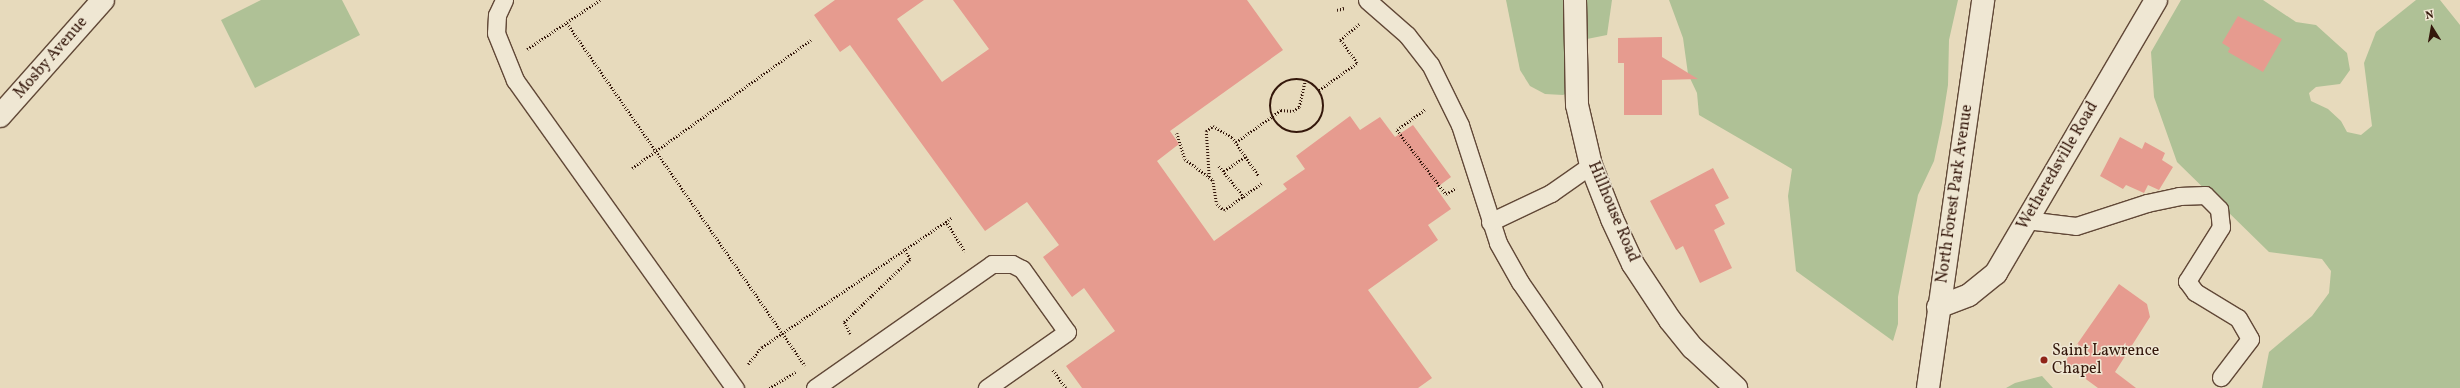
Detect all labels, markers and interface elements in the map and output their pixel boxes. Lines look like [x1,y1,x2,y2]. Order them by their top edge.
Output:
north arrow [2412,8,2452,48]
text: N [2424,8,2435,24]
street label: Mosby Avenue [10,13,92,103]
street label: Wetheredsville Road [2014,99,2102,233]
street label: North Forest Park Avenue [1933,103,1977,285]
street label: Hillhouse Road [1583,159,1643,265]
place label: Saint Lawrence Chapel [2052,341,2159,379]
marker: Saint Lawrence Chapel [2039,355,2049,365]

